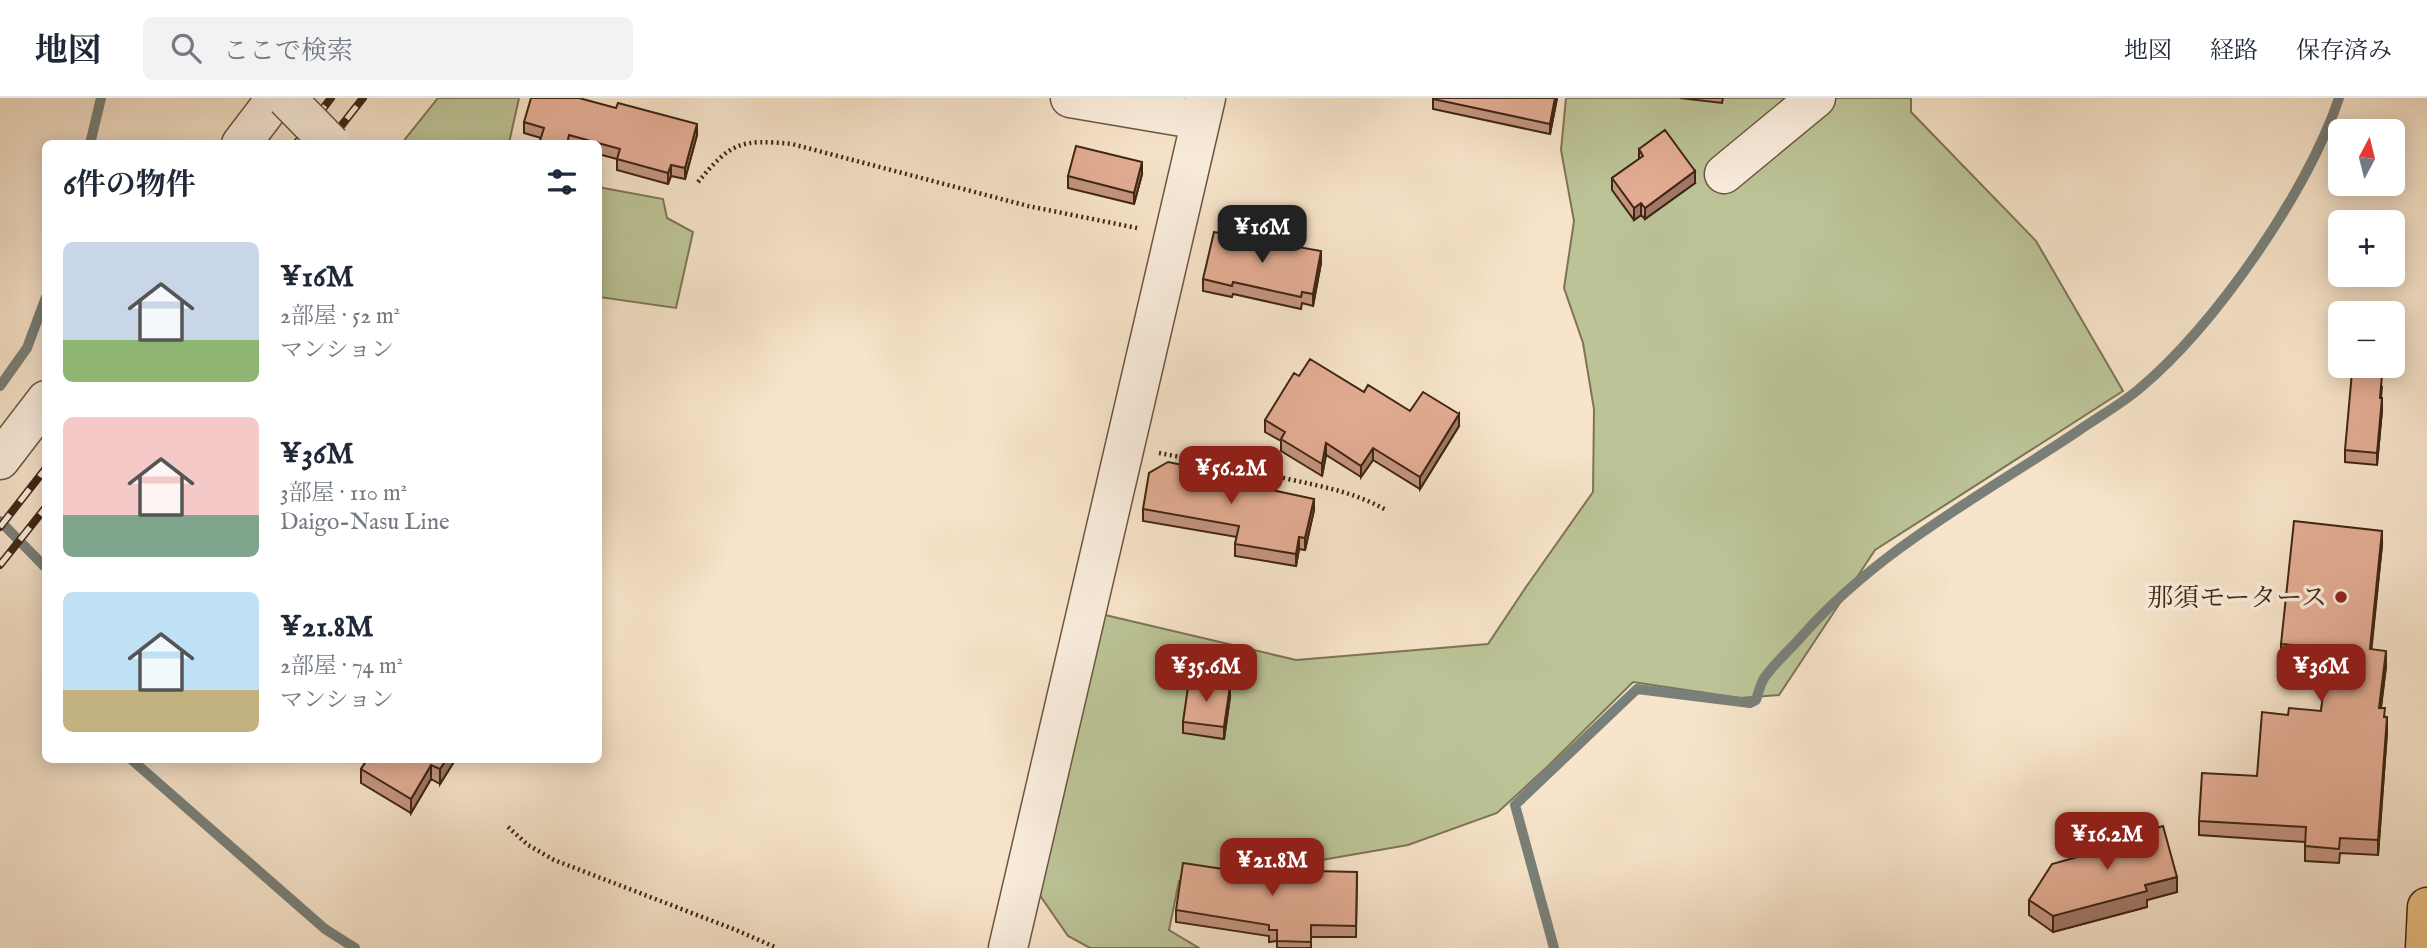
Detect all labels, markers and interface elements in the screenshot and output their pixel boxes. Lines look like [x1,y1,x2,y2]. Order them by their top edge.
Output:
search box [143,17,633,80]
icon: search [167,29,205,67]
text: 地図 [35,31,101,73]
text: ここで検索 [223,35,353,68]
text: 地図 [2124,36,2172,67]
text: 経路 [2210,36,2258,67]
text: 保存済み [2296,36,2392,67]
north arrow [2328,119,2404,196]
map controls [2328,119,2405,378]
icon: filters [543,163,581,201]
text: 6件の物件 [63,167,196,205]
pin: ¥16M [1221,206,1303,265]
button: + [2328,210,2405,287]
text: ¥16M [1234,213,1290,242]
text: ¥16M [280,259,354,297]
icon: home [119,270,203,354]
button: − [2328,301,2405,378]
text: 2部屋 · 52 m² [280,302,400,331]
text: マンション [280,336,394,365]
text: ¥36M [280,436,354,474]
icon: home [119,445,203,529]
pin: ¥56.2M [1174,446,1288,506]
text: ¥56.2M [1195,454,1267,483]
text: 3部屋 · 110 m² [280,479,407,508]
text: Daigo-Nasu Line [280,508,450,537]
place label: 那須モータース [2147,582,2327,615]
marker: 那須モータース [2333,589,2349,605]
text: ¥21.8M [280,609,374,647]
icon: home [119,620,203,704]
pin: ¥35.6M [1149,644,1263,704]
pin: ¥36M [2280,644,2362,704]
text: 2部屋 · 74 m² [280,652,403,681]
text: ¥35.6M [1171,652,1241,681]
text: ¥36M [2293,652,2349,681]
text: マンション [280,686,394,715]
pin: ¥16.2M [2050,812,2164,872]
text: ¥16.2M [2071,820,2143,849]
pin: ¥21.8M [1215,838,1329,898]
text: ¥21.8M [1236,846,1308,875]

